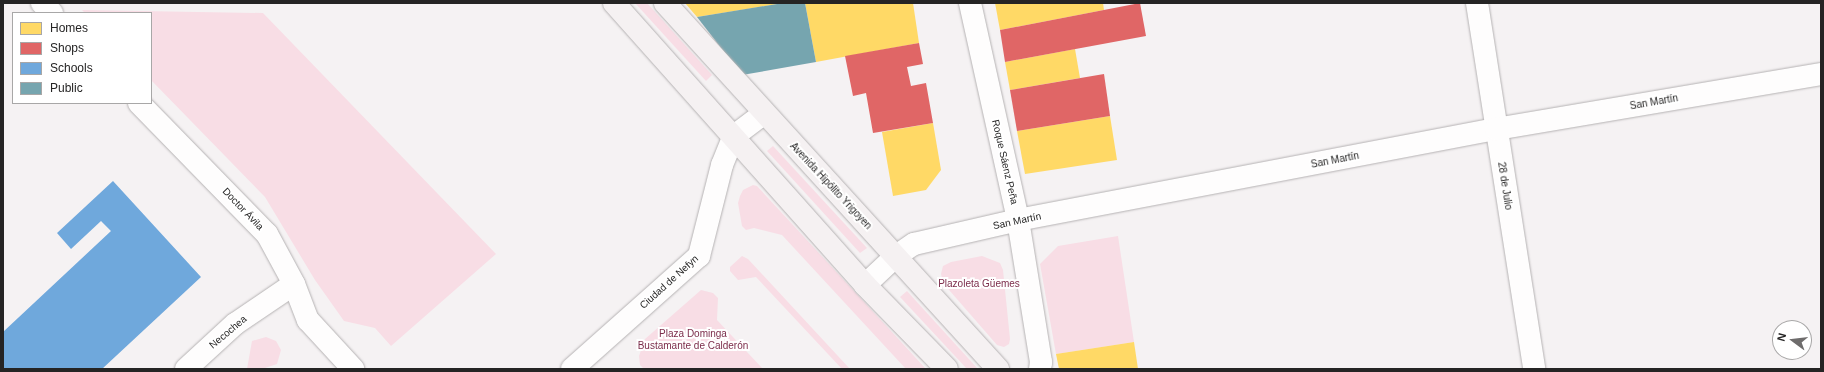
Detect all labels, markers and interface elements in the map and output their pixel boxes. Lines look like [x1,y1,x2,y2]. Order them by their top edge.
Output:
legend [12,12,152,104]
text: Homes [50,21,88,35]
text: Shops [50,41,84,55]
text: Schools [50,61,93,75]
text: Public [50,81,83,95]
street label: San Martín [1629,92,1679,112]
street label: Roque Sáenz Peña [989,118,1021,206]
street label: Avenida Hipólito Yrigoyen [788,140,874,232]
street label: San Martín [1310,149,1360,171]
street label: 28 de Julio [1495,161,1515,211]
street label: Doctor Ávila [220,185,266,233]
street label: San Martín [992,210,1042,232]
street label: Ciudad de Nefyn [637,253,701,311]
park label: Plazoleta Güemes [938,278,1020,290]
street label: Necochea [207,313,249,351]
north arrow [1772,320,1812,360]
park label: Plaza Dominga Bustamante de Calderón [638,327,748,350]
text: N [1775,332,1788,343]

